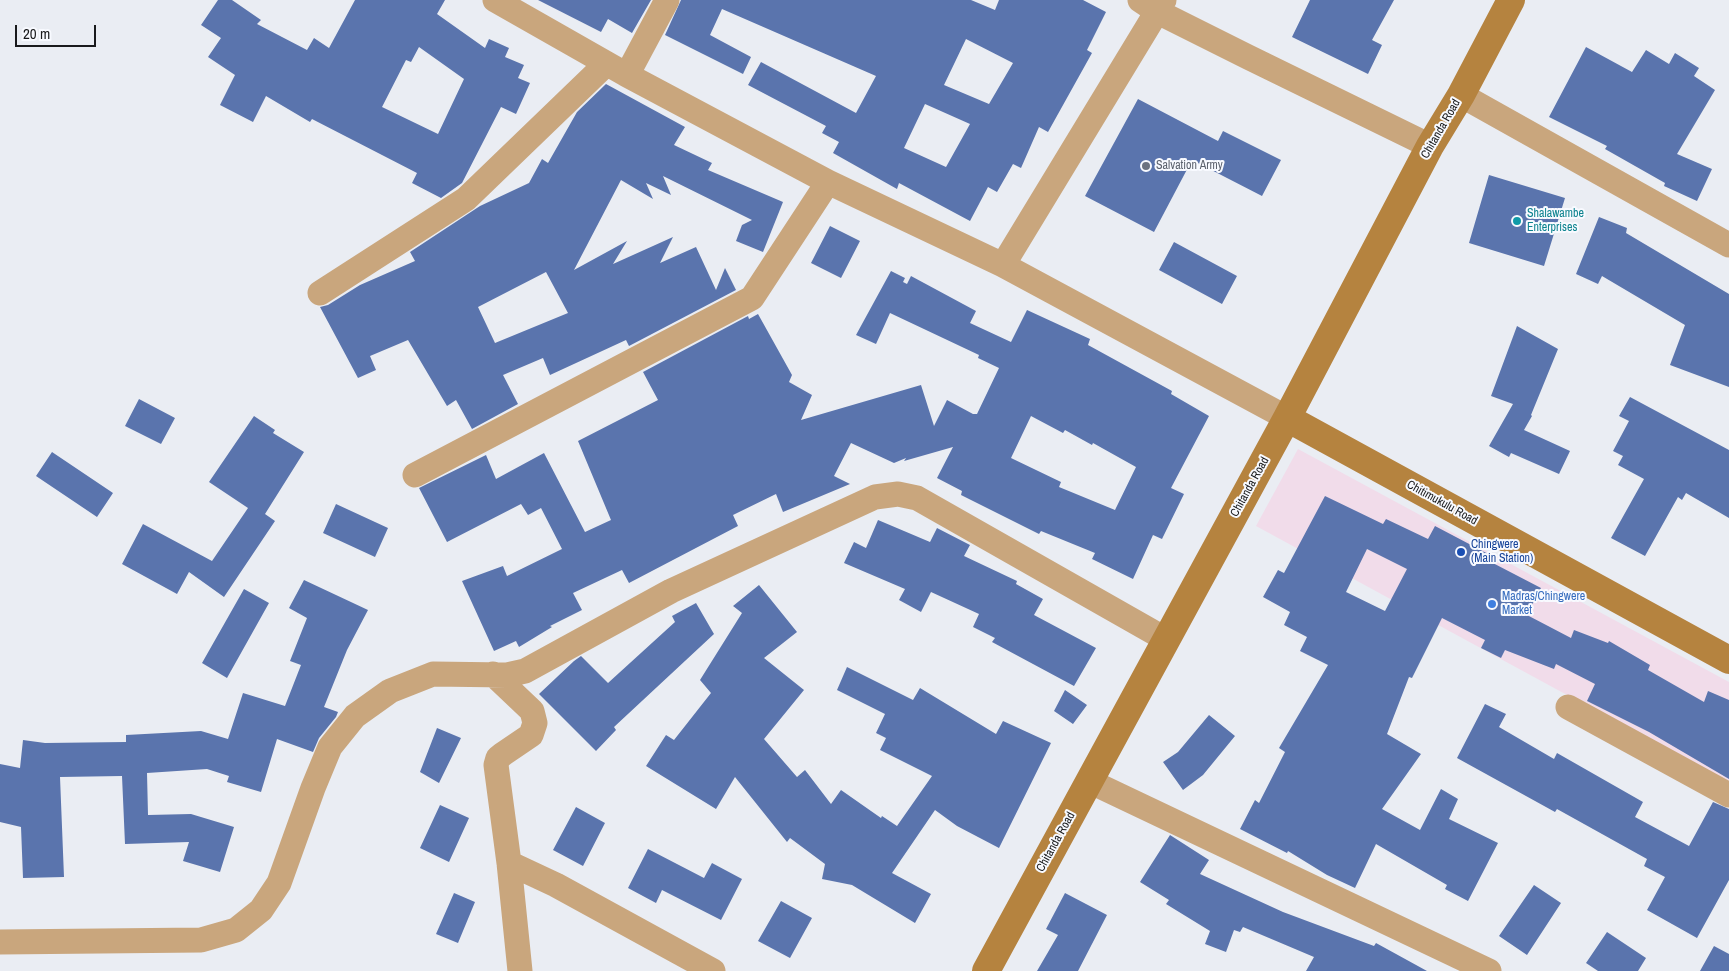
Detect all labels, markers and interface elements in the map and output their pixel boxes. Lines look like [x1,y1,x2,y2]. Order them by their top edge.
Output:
scale bar [18,15,99,47]
text: 20 m [23,23,50,44]
street label: Chitanda Road [1418,97,1464,161]
place label: Salvation Army [1156,159,1223,173]
marker: Salvation Army [1140,160,1152,172]
place label: Shalawambe Enterprises [1527,207,1584,235]
marker: Shalawambe Enterprises [1511,215,1523,227]
street label: Chitanda Road [1228,455,1272,519]
street label: Chitimukulu Road [1404,478,1480,528]
place label: Chingwere (Main Station) [1471,538,1533,566]
marker: Chingwere (Main Station) [1455,546,1467,558]
place label: Madras/Chingwere Market [1502,590,1585,618]
marker: Madras/Chingwere Market [1486,598,1498,610]
street label: Chitanda Road [1034,810,1078,874]

